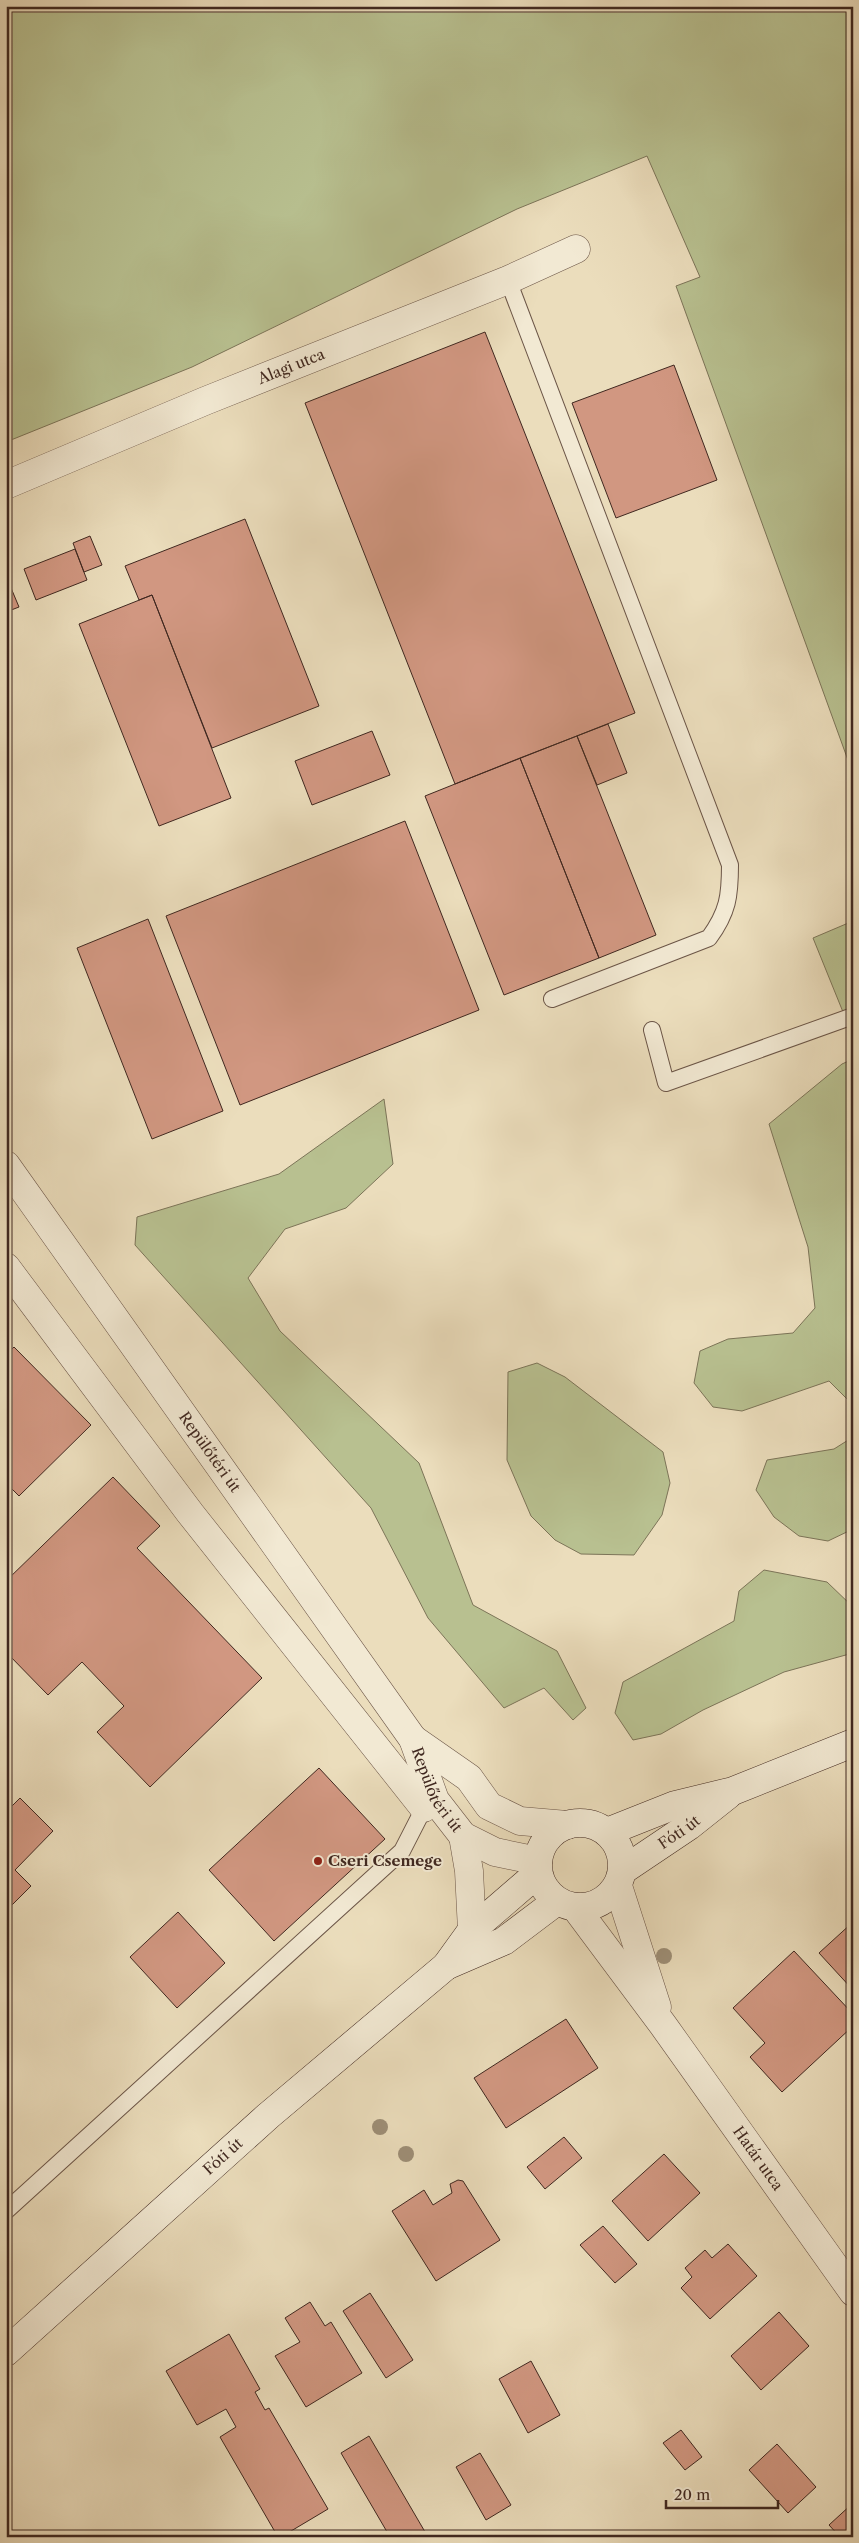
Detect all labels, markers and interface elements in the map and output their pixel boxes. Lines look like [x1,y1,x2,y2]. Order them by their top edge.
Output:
street label: Alagi utca [254,344,327,388]
street label: Repülőtéri út [175,1408,245,1496]
street label: Repülőtéri út [408,1744,467,1837]
street label: Fóti út [654,1811,704,1853]
place label: Cseri Csemege [328,1851,442,1870]
marker: Cseri Csemege [312,1855,324,1867]
street label: Határ utca [729,2122,788,2194]
street label: Fóti út [199,2133,247,2179]
scale bar [666,2478,779,2510]
text: 20 m [674,2485,710,2504]

